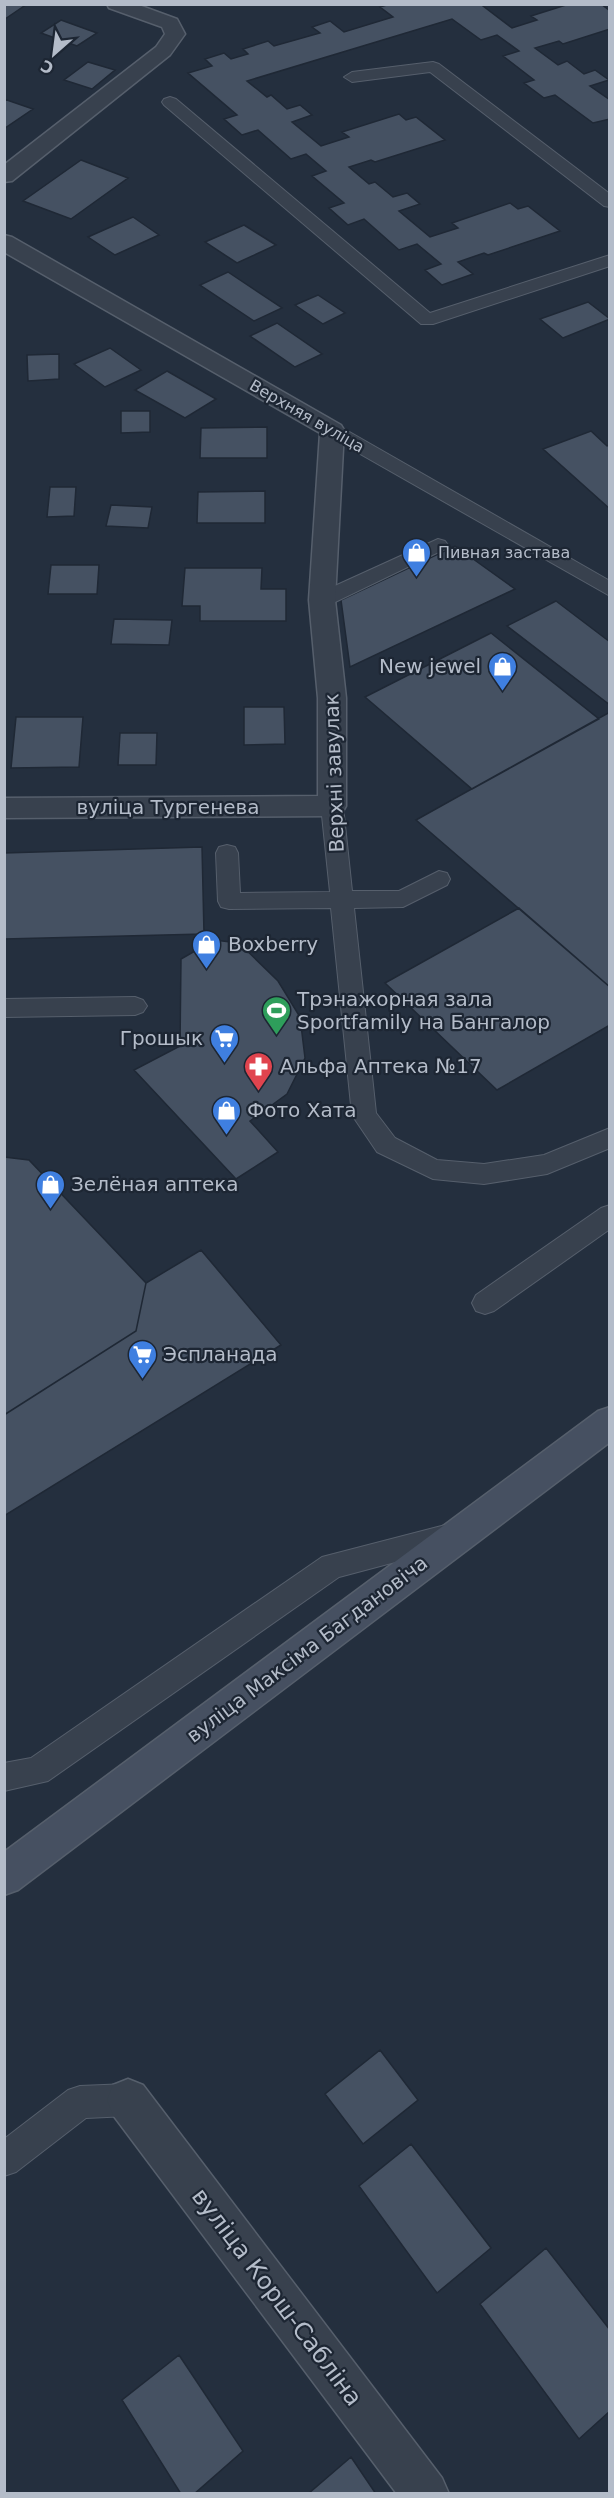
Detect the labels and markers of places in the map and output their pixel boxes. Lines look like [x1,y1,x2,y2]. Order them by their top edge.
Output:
shop icon: Пивная застава [401,536,433,578]
place label: Пивная застава [438,543,570,562]
shop icon: New jewel [486,650,518,692]
place label: New jewel [379,654,481,678]
shop icon: Boxberry [191,928,223,970]
place label: Boxberry [228,932,318,956]
place label: Трэнажорная зала Sportfamily на Бангалор [296,987,550,1034]
sports icon: Трэнажорная зала Sportfamily на Бангалор [260,994,292,1036]
supermarket icon: Грошык [208,1022,240,1064]
place label: Грошык [120,1026,203,1050]
pharmacy icon: Альфа Аптека №17 [243,1050,275,1092]
place label: Альфа Аптека №17 [280,1054,482,1078]
shop icon: Фото Хата [210,1094,242,1136]
place label: Фото Хата [247,1098,357,1122]
shop icon: Зелёная аптека [34,1168,66,1210]
place label: Зелёная аптека [71,1172,239,1196]
supermarket icon: Эспланада [126,1338,158,1380]
place label: Эспланада [163,1342,278,1366]

